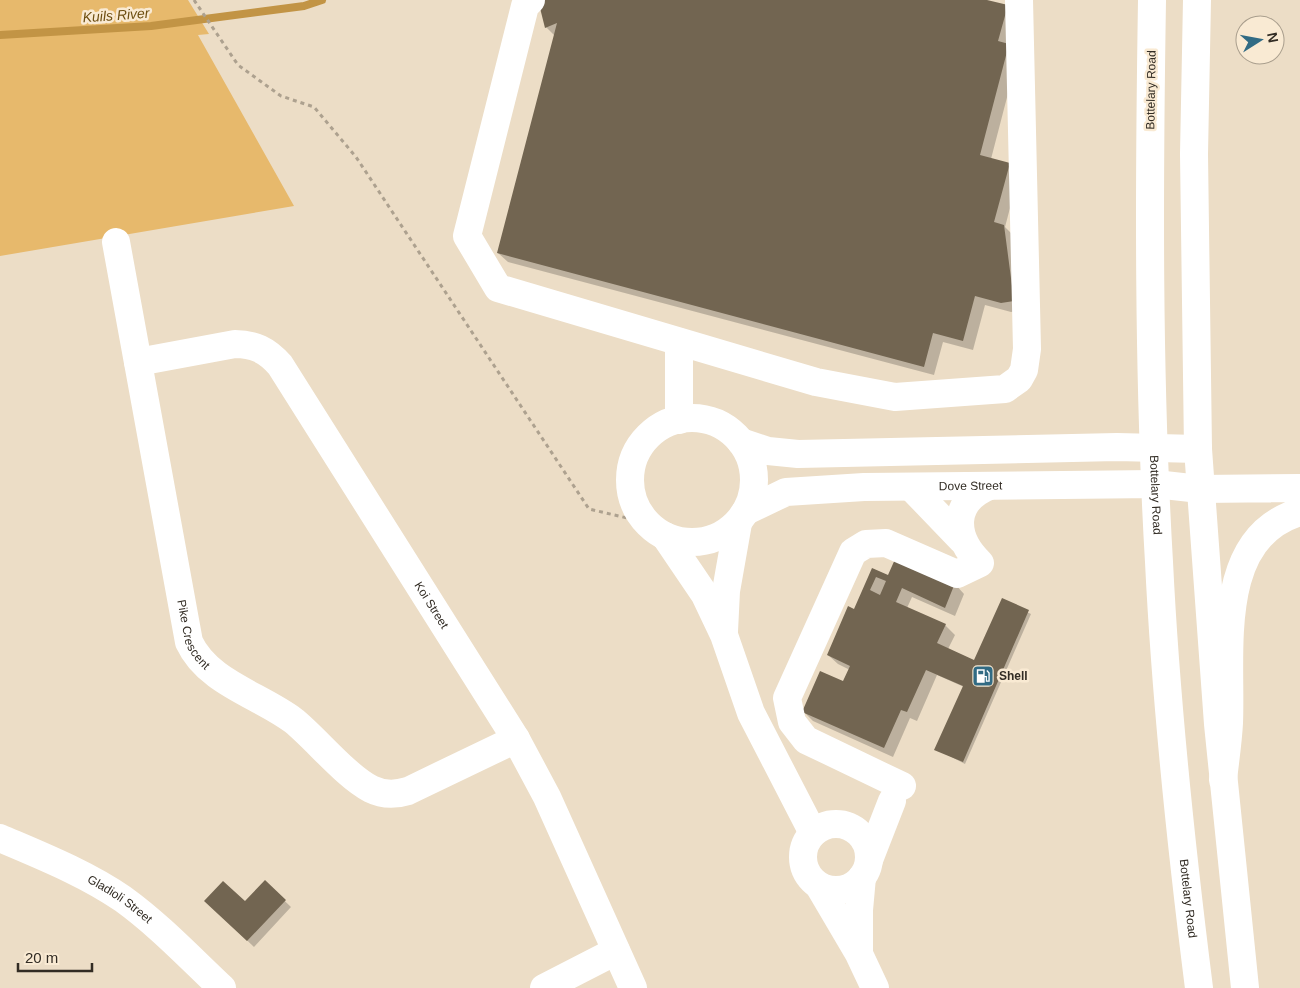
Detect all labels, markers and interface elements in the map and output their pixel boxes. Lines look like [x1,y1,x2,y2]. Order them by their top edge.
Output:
water label: Kuils River [82,5,151,25]
north arrow [1235,15,1285,65]
text: N [1264,31,1282,44]
street label: Bottelary Road [1143,50,1159,130]
street label: Bottelary Road [1147,455,1164,535]
street label: Dove Street [939,479,1003,493]
street label: Koi Street [412,579,452,632]
street label: Pike Crescent [174,598,213,673]
fuel station icon: Shell [971,664,995,688]
place label: Shell [999,669,1028,683]
street label: Bottelary Road [1177,858,1200,939]
street label: Gladioli Street [85,872,156,927]
scale bar [18,940,91,972]
text: 20 m [25,949,58,966]

